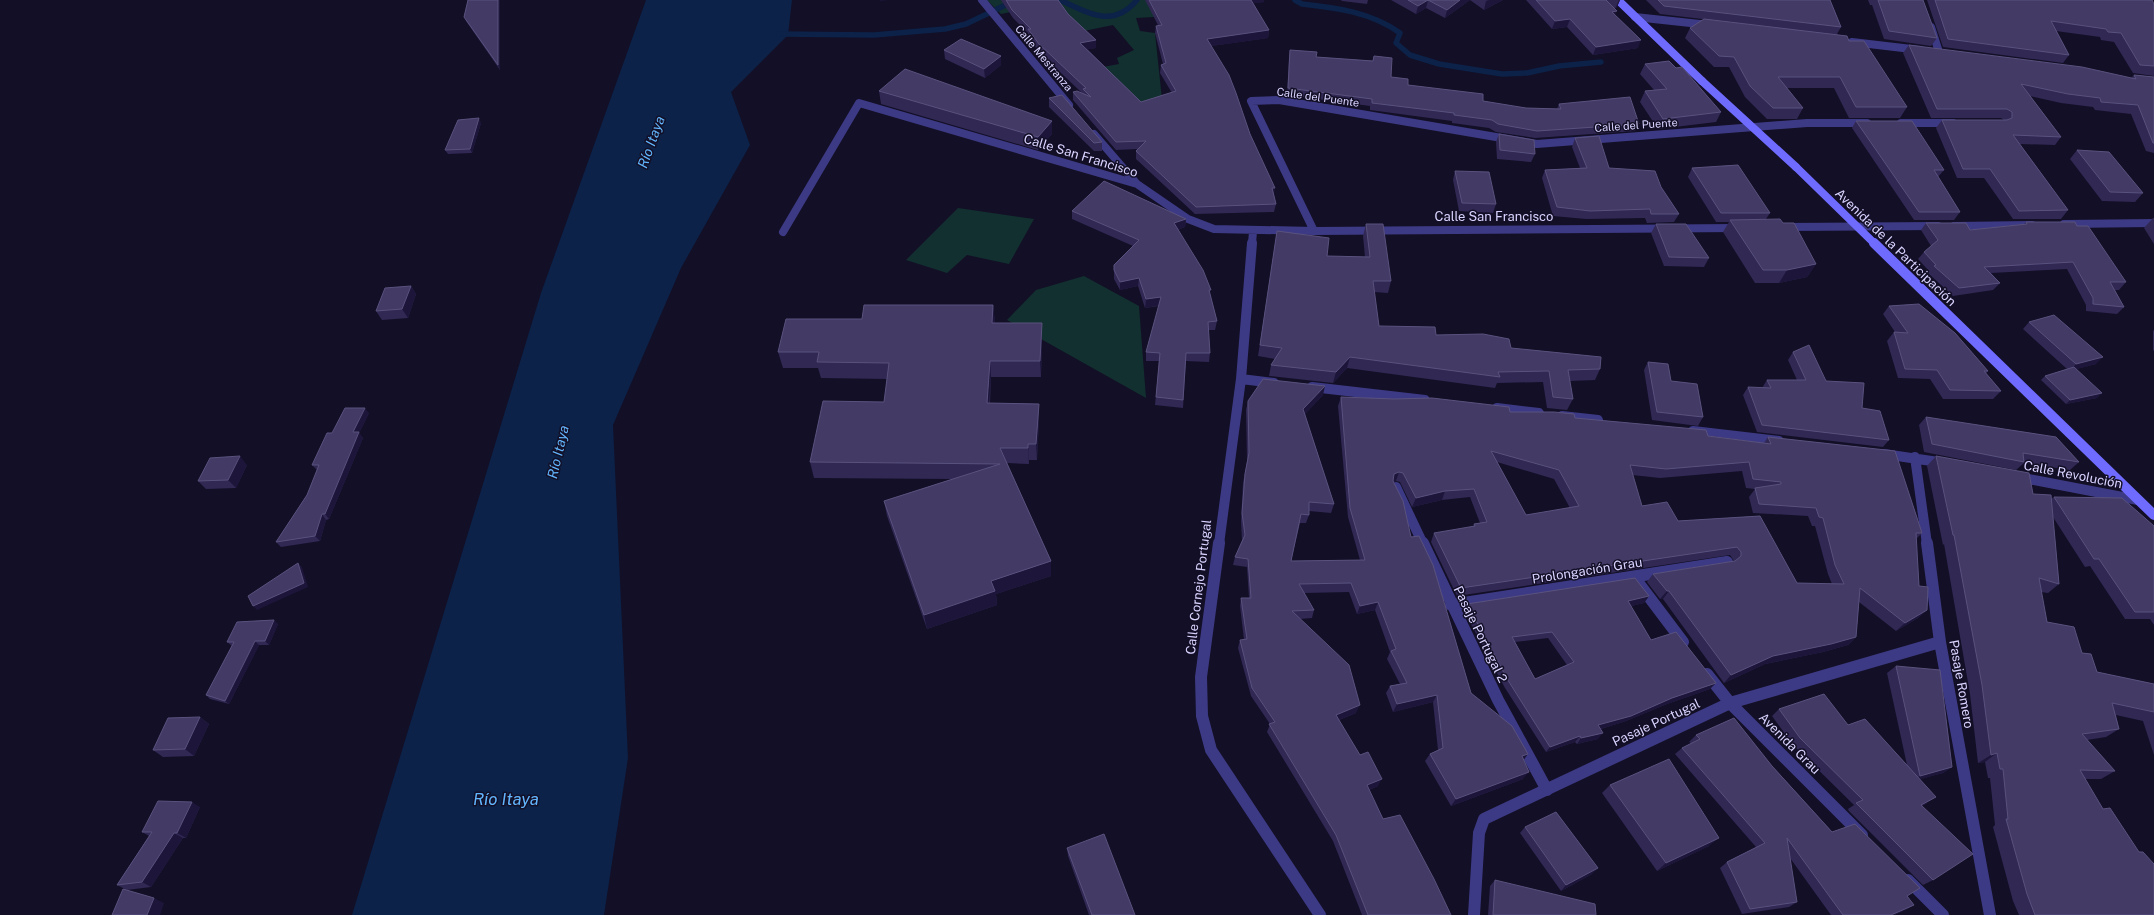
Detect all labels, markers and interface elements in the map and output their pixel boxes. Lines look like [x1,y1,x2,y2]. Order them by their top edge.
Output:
street label: Calle Mestranza [1013,23,1075,93]
street label: Calle del Puente [1276,85,1360,109]
water label: Río Itaya [634,114,668,170]
street label: Calle del Puente [1594,116,1678,134]
street label: Calle San Francisco [1022,131,1140,180]
street label: Avenida de la Participación [1832,186,1959,309]
street label: Calle San Francisco [1435,209,1553,224]
water label: Río Itaya [544,424,572,480]
street label: Calle Revolución [2023,458,2123,491]
street label: Calle Cornejo Portugal [1183,519,1214,655]
street label: Prolongación Grau [1531,554,1643,587]
street label: Pasaje Portugal 2 [1451,583,1511,685]
street label: Pasaje Romero [1946,639,1977,730]
street label: Pasaje Portugal [1610,696,1702,749]
street label: Avenida Grau [1756,710,1823,777]
water label: Río Itaya [473,789,539,809]

